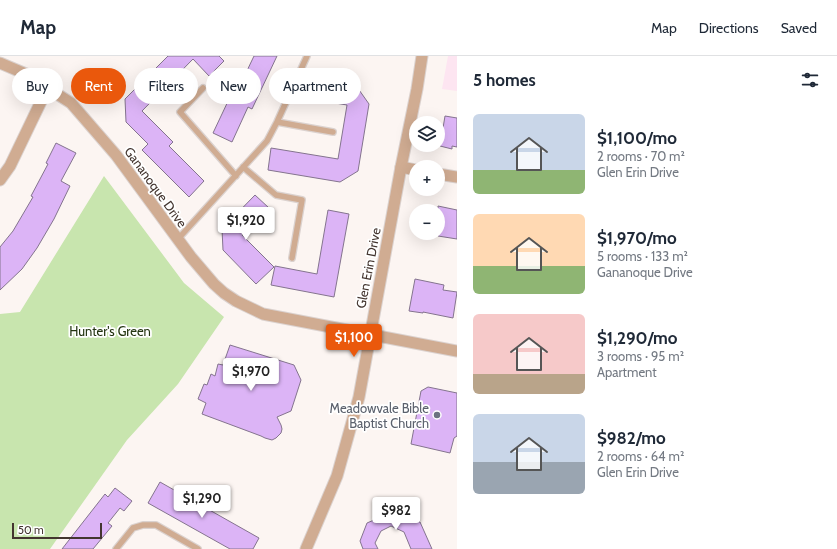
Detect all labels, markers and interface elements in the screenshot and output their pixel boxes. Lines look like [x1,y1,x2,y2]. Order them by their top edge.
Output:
text: Map [20,16,56,39]
text: Map [651,19,677,37]
text: Directions [699,19,759,37]
text: Saved [781,19,817,37]
chip: Buy [12,68,63,104]
chip: Rent [71,68,126,104]
chip: Filters [134,68,198,104]
chip: New [206,68,261,104]
chip: Apartment [269,68,361,104]
icon: filters [799,69,821,91]
text: 5 homes [473,70,536,90]
map controls [409,116,445,240]
button: layers [409,116,445,152]
text: $1,100/mo [597,128,677,148]
icon: home [505,130,553,178]
street label: Gananoque Drive [121,144,191,231]
text: 2 rooms · 70 m² [597,148,685,164]
button: + [409,160,445,196]
text: Glen Erin Drive [597,164,679,180]
button: − [409,204,445,240]
pin: $1,920 [213,207,279,241]
text: $1,920 [227,212,265,228]
street label: Glen Erin Drive [352,226,384,310]
text: $1,970/mo [597,228,677,248]
icon: home [505,230,553,278]
text: 5 rooms · 133 m² [597,248,688,264]
text: Gananoque Drive [597,264,693,280]
park label: Hunter's Green [69,323,151,339]
pin: $1,100 [321,324,387,358]
text: $1,290/mo [597,328,678,348]
text: $1,100 [335,329,373,345]
icon: home [505,330,553,378]
text: 3 rooms · 95 m² [597,348,684,364]
pin: $1,970 [218,358,284,392]
text: $1,970 [232,363,270,379]
text: Apartment [597,364,657,380]
place label: Meadowvale Bible Baptist Church [330,400,429,431]
marker: Meadowvale Bible Baptist Church [432,410,442,420]
text: $982/mo [597,428,666,448]
icon: home [505,430,553,478]
text: 2 rooms · 64 m² [597,448,684,464]
text: Glen Erin Drive [597,464,679,480]
pin: $1,290 [169,485,235,519]
text: $1,290 [183,490,221,506]
pin: $982 [372,497,420,531]
text: $982 [381,502,411,518]
scale bar [12,521,102,540]
text: 50 m [18,523,44,537]

